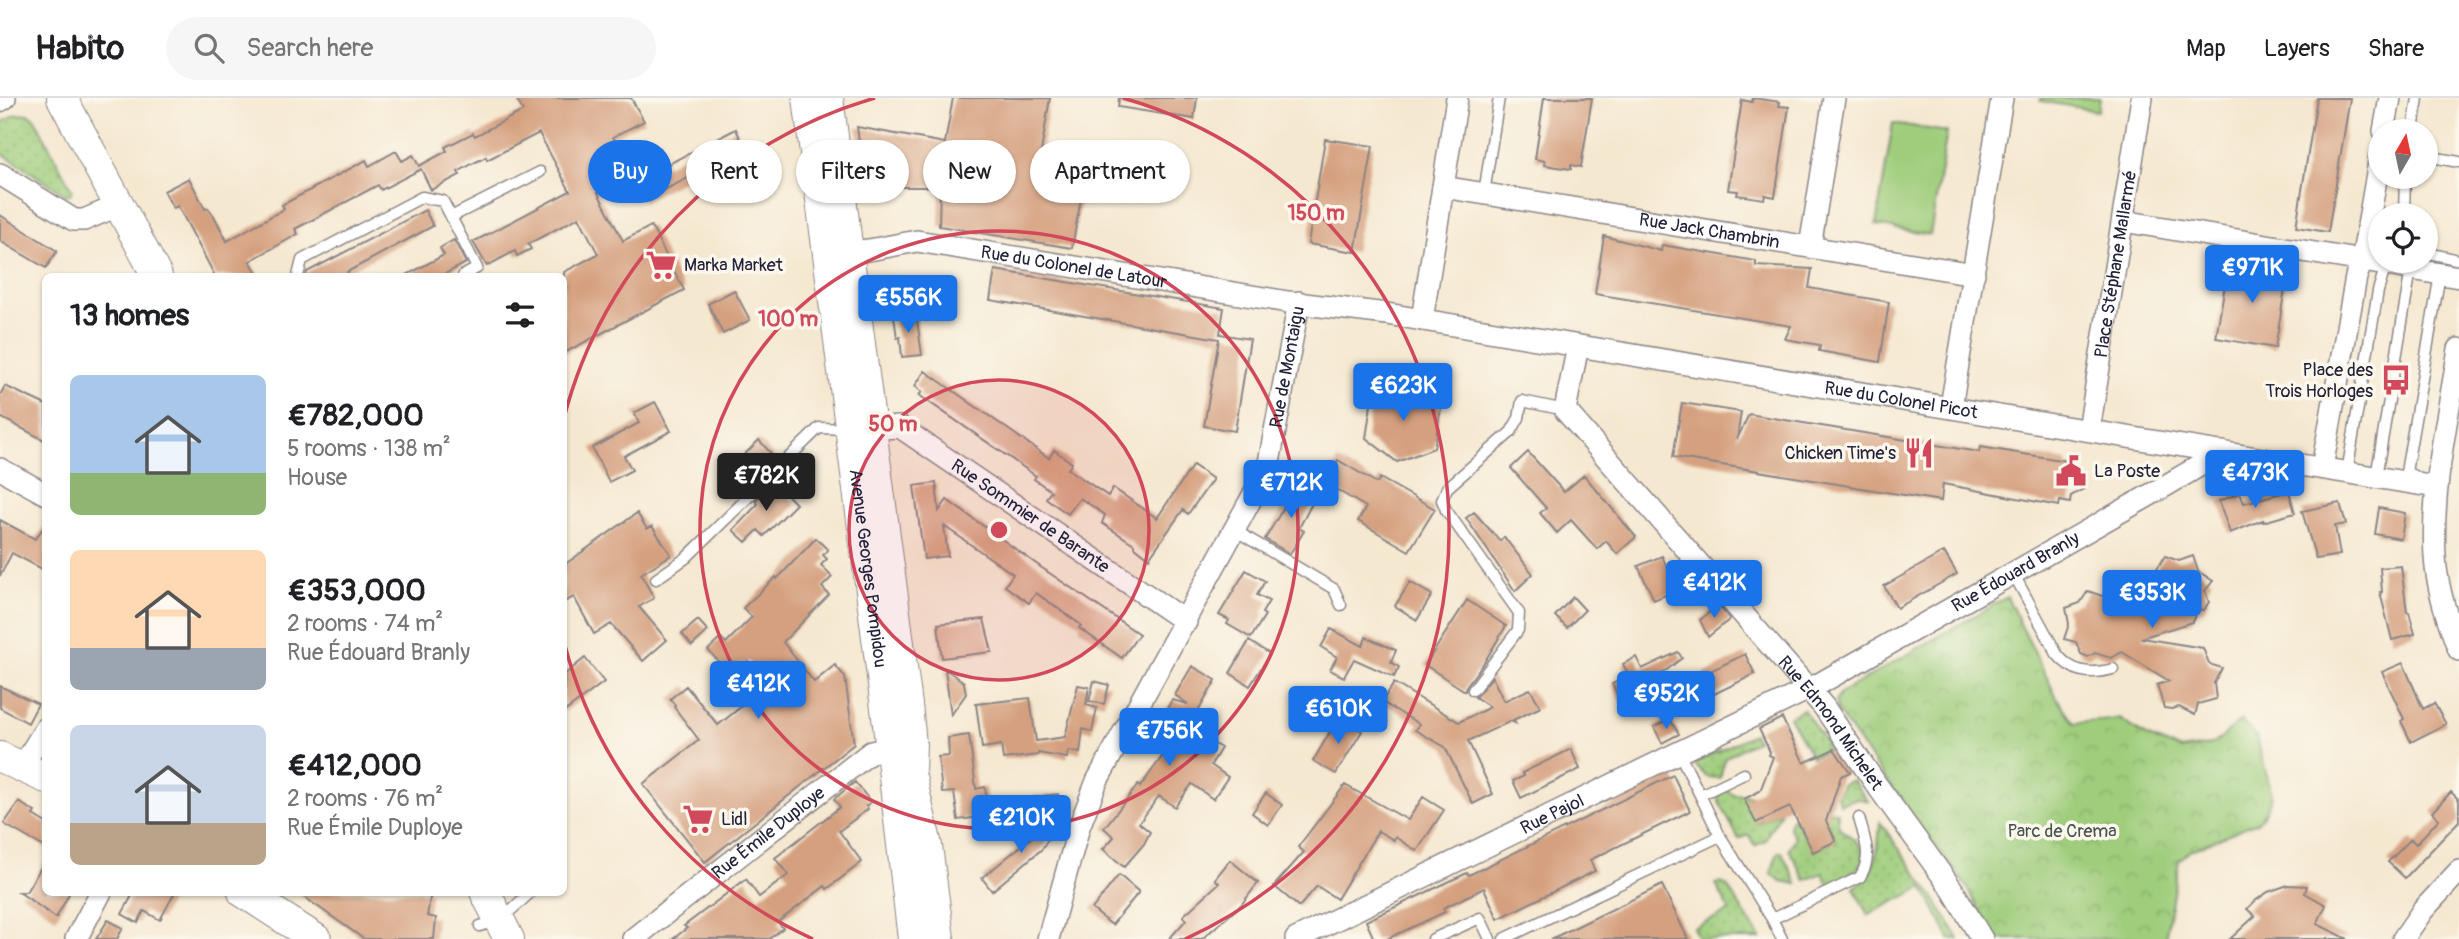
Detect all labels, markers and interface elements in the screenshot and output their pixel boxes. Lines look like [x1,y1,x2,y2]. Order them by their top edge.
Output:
search box [166,17,656,80]
text: Habito [35,28,124,69]
icon: search [190,29,228,67]
text: Search here [246,32,373,64]
text: Map [2186,34,2226,63]
text: Layers [2264,34,2330,63]
text: Share [2368,34,2424,63]
north arrow [2368,119,2438,189]
map controls [2368,119,2438,273]
chip: Buy [588,140,672,203]
chip: Rent [686,140,782,203]
chip: Filters [796,140,909,203]
chip: New [923,140,1016,203]
chip: Apartment [1030,140,1190,203]
street label: Place Stéphane Mallarmé [2089,168,2142,360]
text: 150 m [1287,200,1345,227]
button: locate [2368,203,2438,273]
street label: Rue Jack Chambrin [1637,208,1782,254]
street label: Rue du Colonel de Latour [979,240,1169,294]
pin: €971K [2203,246,2301,305]
supermarket icon: Marka Market [644,248,678,282]
text: €971K [2221,253,2283,282]
place label: Marka Market [684,254,784,277]
pin: €556K [859,275,957,335]
text: €556K [874,283,942,312]
icon: filters [501,296,539,334]
text: 13 homes [70,297,189,334]
street label: Rue de Montaigu [1264,304,1310,430]
text: 100 m [758,306,818,333]
place label: Place des Trois Horloges [2265,359,2373,403]
bus stop icon: Place des Trois Horloges [2379,363,2413,397]
pin: €623K [1354,364,1452,423]
text: €623K [1369,371,1437,400]
street label: Rue du Colonel Picot [1823,376,1980,424]
text: €782,000 [287,397,424,434]
icon: home [126,403,210,487]
text: 50 m [869,411,918,438]
text: 5 rooms · 138 m² [287,434,451,463]
restaurant icon: Chicken Time's [1902,436,1936,470]
place label: Chicken Time's [1785,442,1896,465]
pin: €473K [2206,450,2304,510]
pin: €782K [717,454,815,513]
street label: Rue Sommier de Barante [947,454,1114,578]
public building icon: La Poste [2054,454,2088,488]
text: €473K [2221,458,2289,487]
pin: €712K [1242,460,1340,520]
place label: La Poste [2094,460,2160,483]
text: €782K [733,461,799,490]
text: House [287,463,347,492]
street label: Avenue Georges Pompidou [844,467,892,669]
text: €712K [1259,468,1323,497]
centre of rings [987,518,1011,542]
street label: Rue Édouard Branly [1947,526,2084,617]
pin: €412K [1665,560,1763,620]
text: €412K [1682,568,1746,597]
pin: €353K [2103,570,2201,630]
text: €353,000 [287,572,426,609]
icon: home [126,578,210,662]
text: €353K [2118,578,2186,607]
text: 2 rooms · 74 m² [287,609,443,638]
text: Rue Édouard Branly [287,638,470,667]
street label: Rue Edmond Michelet [1773,651,1889,795]
pin: €412K [709,662,807,721]
text: €412K [726,669,790,698]
pin: €952K [1617,672,1715,731]
text: €952K [1633,679,1699,708]
pin: €610K [1289,686,1387,746]
text: €610K [1304,694,1372,723]
pin: €756K [1120,708,1218,768]
text: €756K [1135,716,1203,745]
text: €412,000 [287,747,422,784]
icon: home [126,753,210,837]
street label: Rue Émile Duploye [707,781,830,884]
text: 2 rooms · 76 m² [287,784,443,813]
street label: Rue Pajol [1517,789,1588,839]
pin: €210K [972,796,1070,855]
supermarket icon: Lidl [681,802,715,836]
text: €210K [988,803,1054,832]
place label: Lidl [721,808,747,831]
text: Rue Émile Duploye [287,813,463,842]
park label: Parc de Crema [2007,820,2117,843]

